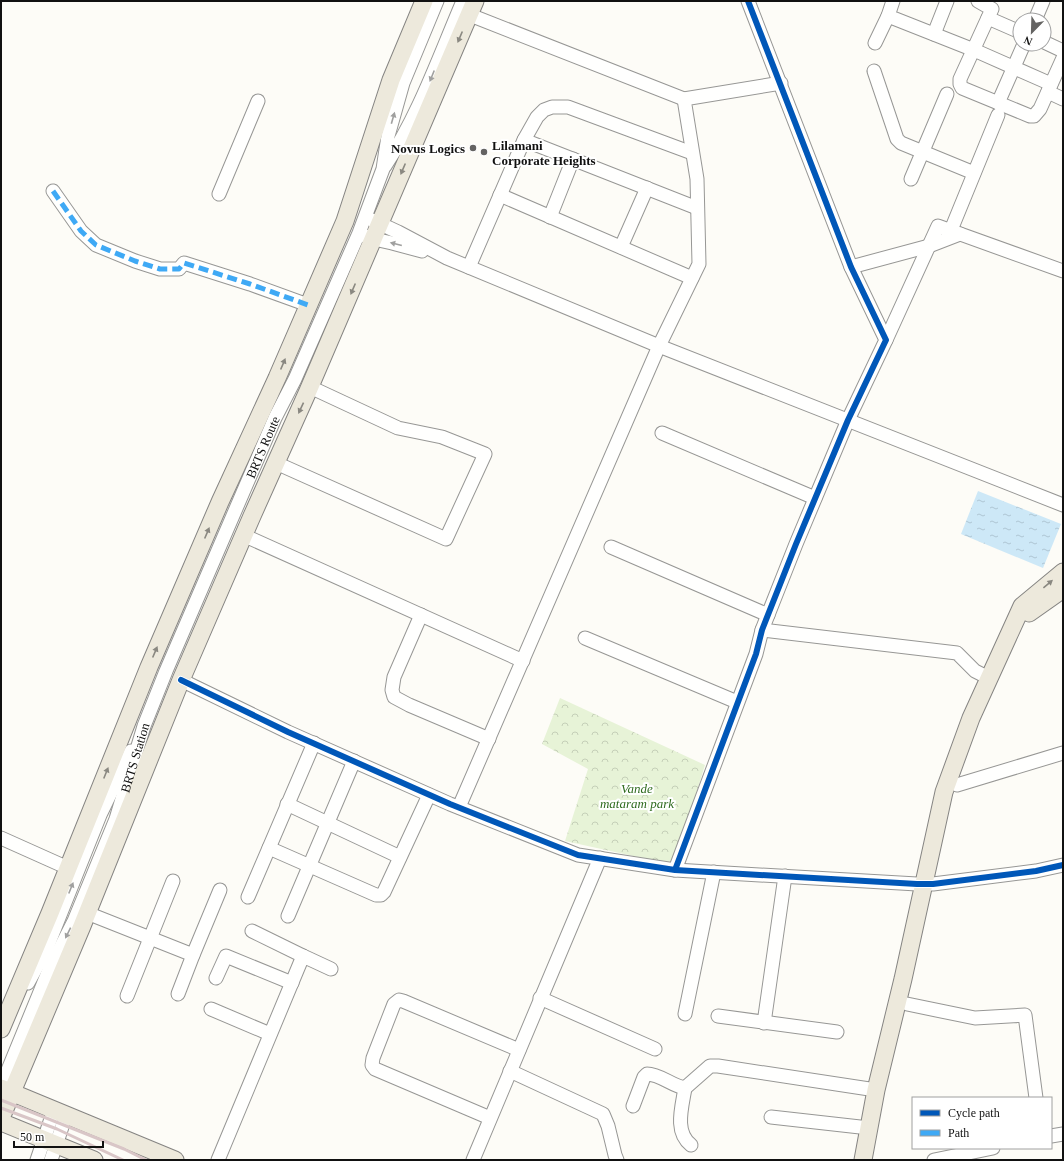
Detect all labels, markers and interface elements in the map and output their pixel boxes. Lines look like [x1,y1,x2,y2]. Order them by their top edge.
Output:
north arrow [1012,12,1052,52]
one-way arrow [457,31,464,43]
text: N [1022,34,1034,48]
one-way arrow [428,70,434,82]
one-way arrow [390,111,396,123]
place label: Lilamani Corporate Heights [492,138,596,168]
place label: Novus Logics [391,141,465,156]
marker: Novus Logics [468,143,478,153]
marker: Lilamani Corporate Heights [479,147,489,157]
one-way arrow [400,164,406,176]
one-way arrow [389,240,402,246]
one-way arrow [349,283,356,295]
one-way arrow [280,358,286,369]
one-way arrow [298,403,304,414]
street label: BRTS Route [243,414,283,480]
one-way arrow [204,528,210,539]
one-way arrow [1043,580,1054,588]
one-way arrow [152,647,158,658]
street label: BRTS Station [117,720,152,794]
one-way arrow [104,766,110,778]
park label: Vande mataram park [600,781,674,811]
one-way arrow [69,881,75,893]
one-way arrow [65,927,71,939]
legend [912,1097,1052,1149]
text: Cycle path [948,1106,1000,1120]
scale bar [14,1123,103,1149]
text: Path [948,1126,969,1140]
text: 50 m [20,1130,45,1144]

